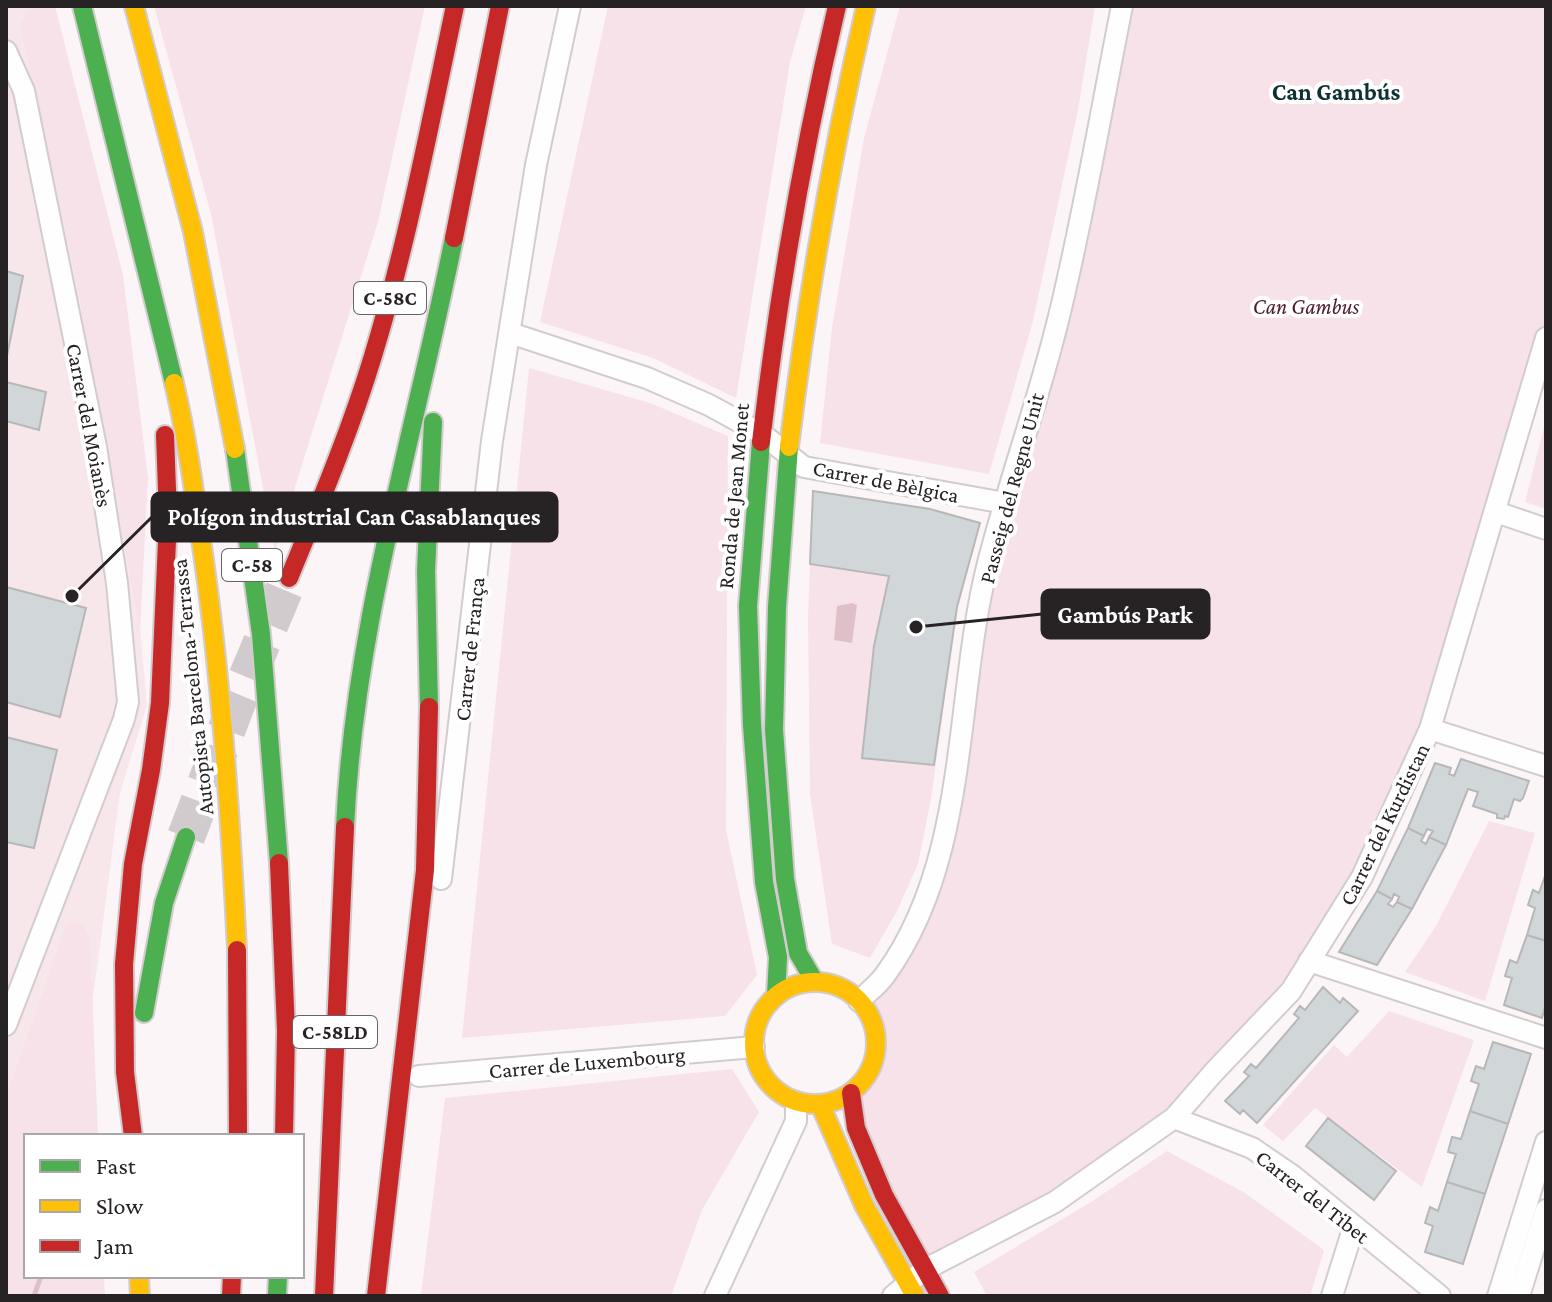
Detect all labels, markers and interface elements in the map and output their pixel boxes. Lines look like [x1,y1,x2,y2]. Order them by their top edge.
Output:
district label: Can Gambús [1272,78,1400,105]
road number: C-58C [354,282,426,314]
park label: Can Gambus [1253,294,1359,319]
street label: Carrer del Moianès [61,341,118,509]
street label: Passeig del Regne Unit [974,389,1049,586]
street label: Ronda de Jean Monet [713,402,754,590]
street label: Carrer de Bèlgica [811,455,961,508]
callout: Polígon industrial Can Casablanques [152,493,557,541]
text: Polígon industrial Can Casablanques [167,503,541,530]
road number: C-58 [222,549,282,581]
street label: Autopista Barcelona-Terrassa [167,558,218,816]
street label: Carrer de França [450,576,489,722]
callout: Gambús Park [1042,590,1209,638]
text: Gambús Park [1057,601,1194,628]
street label: Carrer del Kurdistan [1334,739,1435,909]
road number: C-58LD [293,1016,377,1048]
street label: Carrer de Luxembourg [488,1041,687,1084]
legend [24,1134,304,1278]
street label: Carrer del Tibet [1251,1144,1375,1249]
text: Fast [96,1152,137,1179]
text: Slow [96,1192,143,1219]
text: Jam [94,1232,134,1259]

